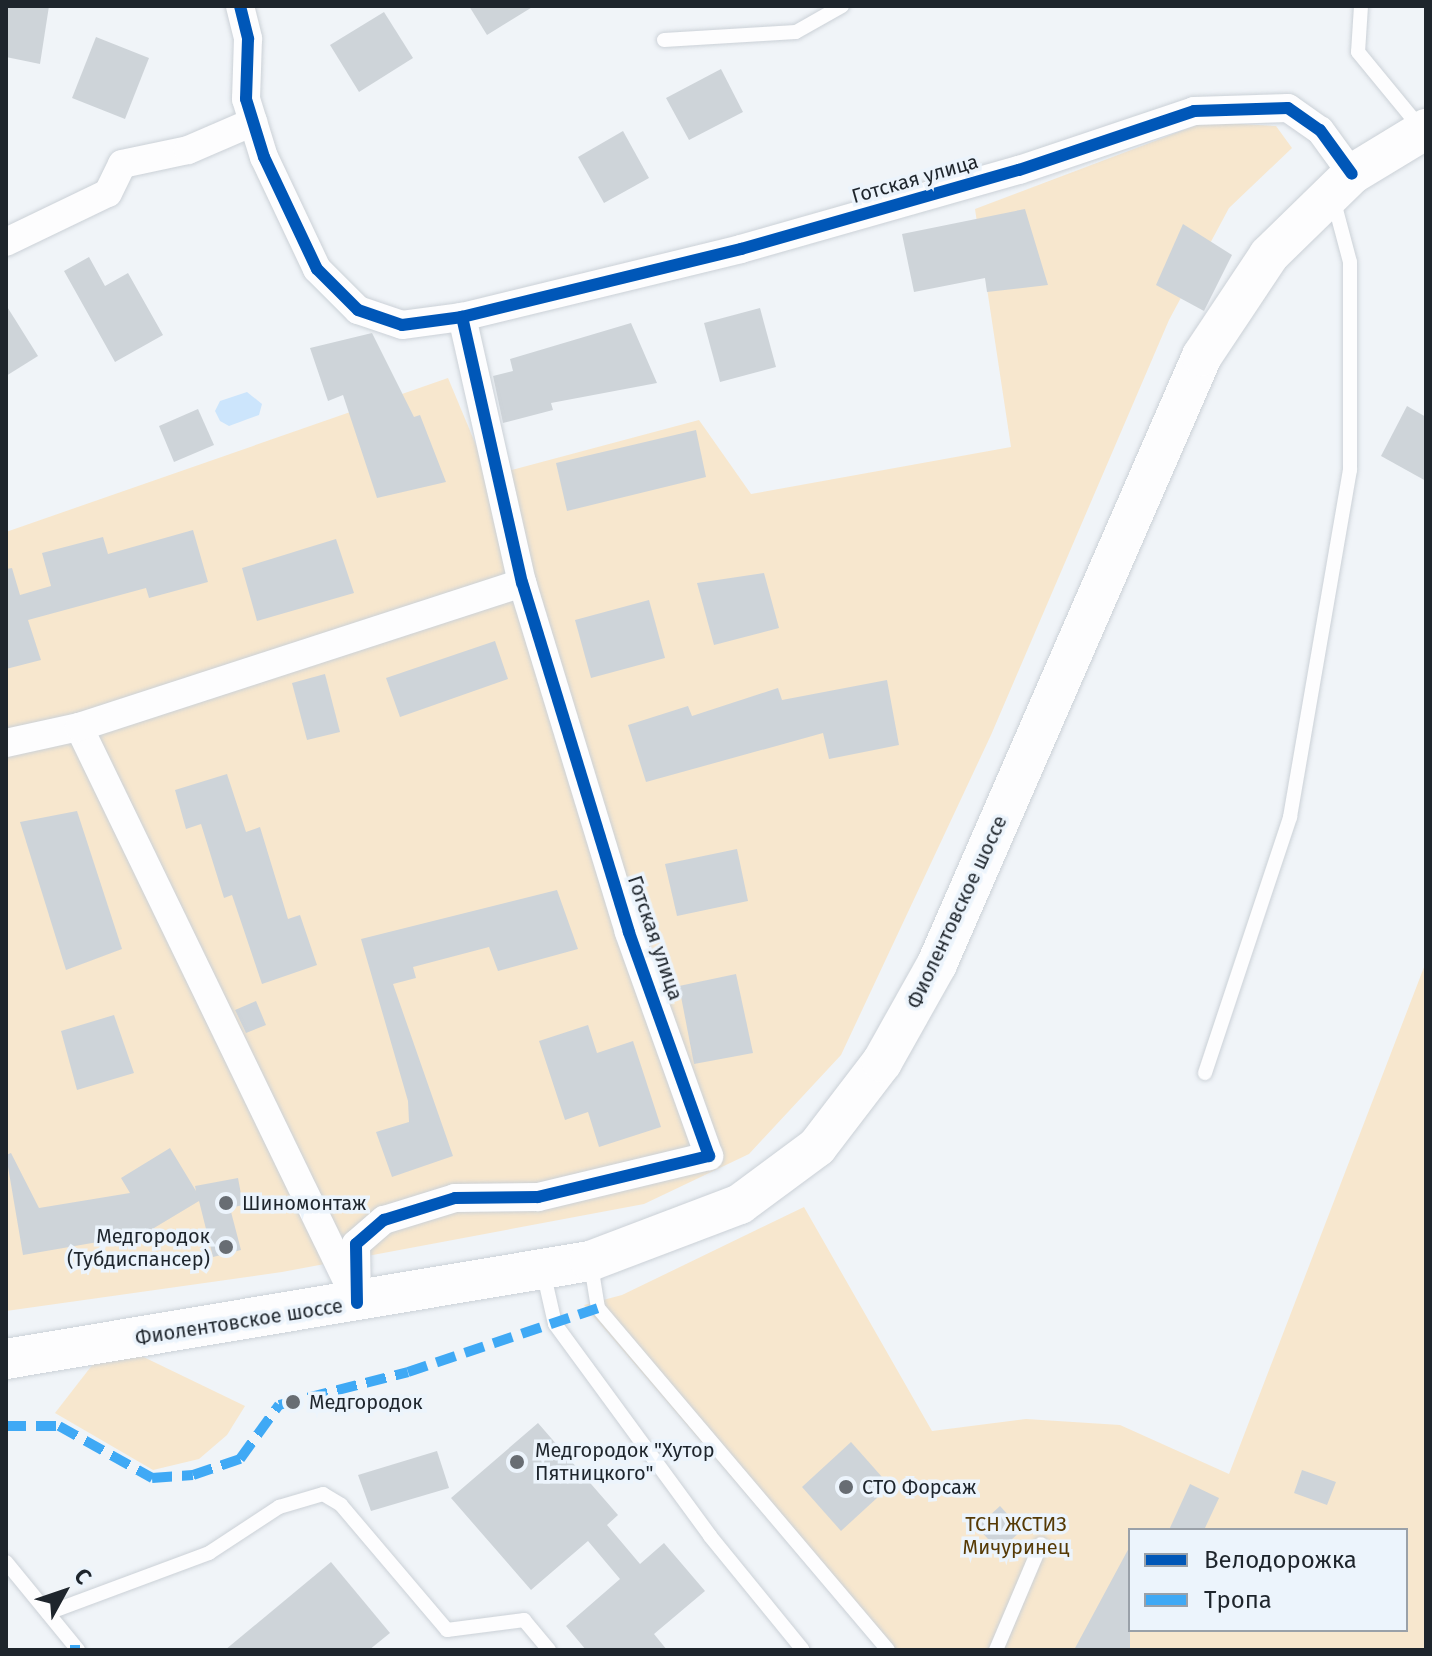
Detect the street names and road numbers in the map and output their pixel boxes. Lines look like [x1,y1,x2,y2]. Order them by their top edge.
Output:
street label: Готская улица [849,149,981,209]
street label: Фиолентовское шоссе [902,812,1012,1012]
street label: Готская улица [622,872,688,1004]
street label: Фиолентовское шоссе [133,1294,345,1350]

